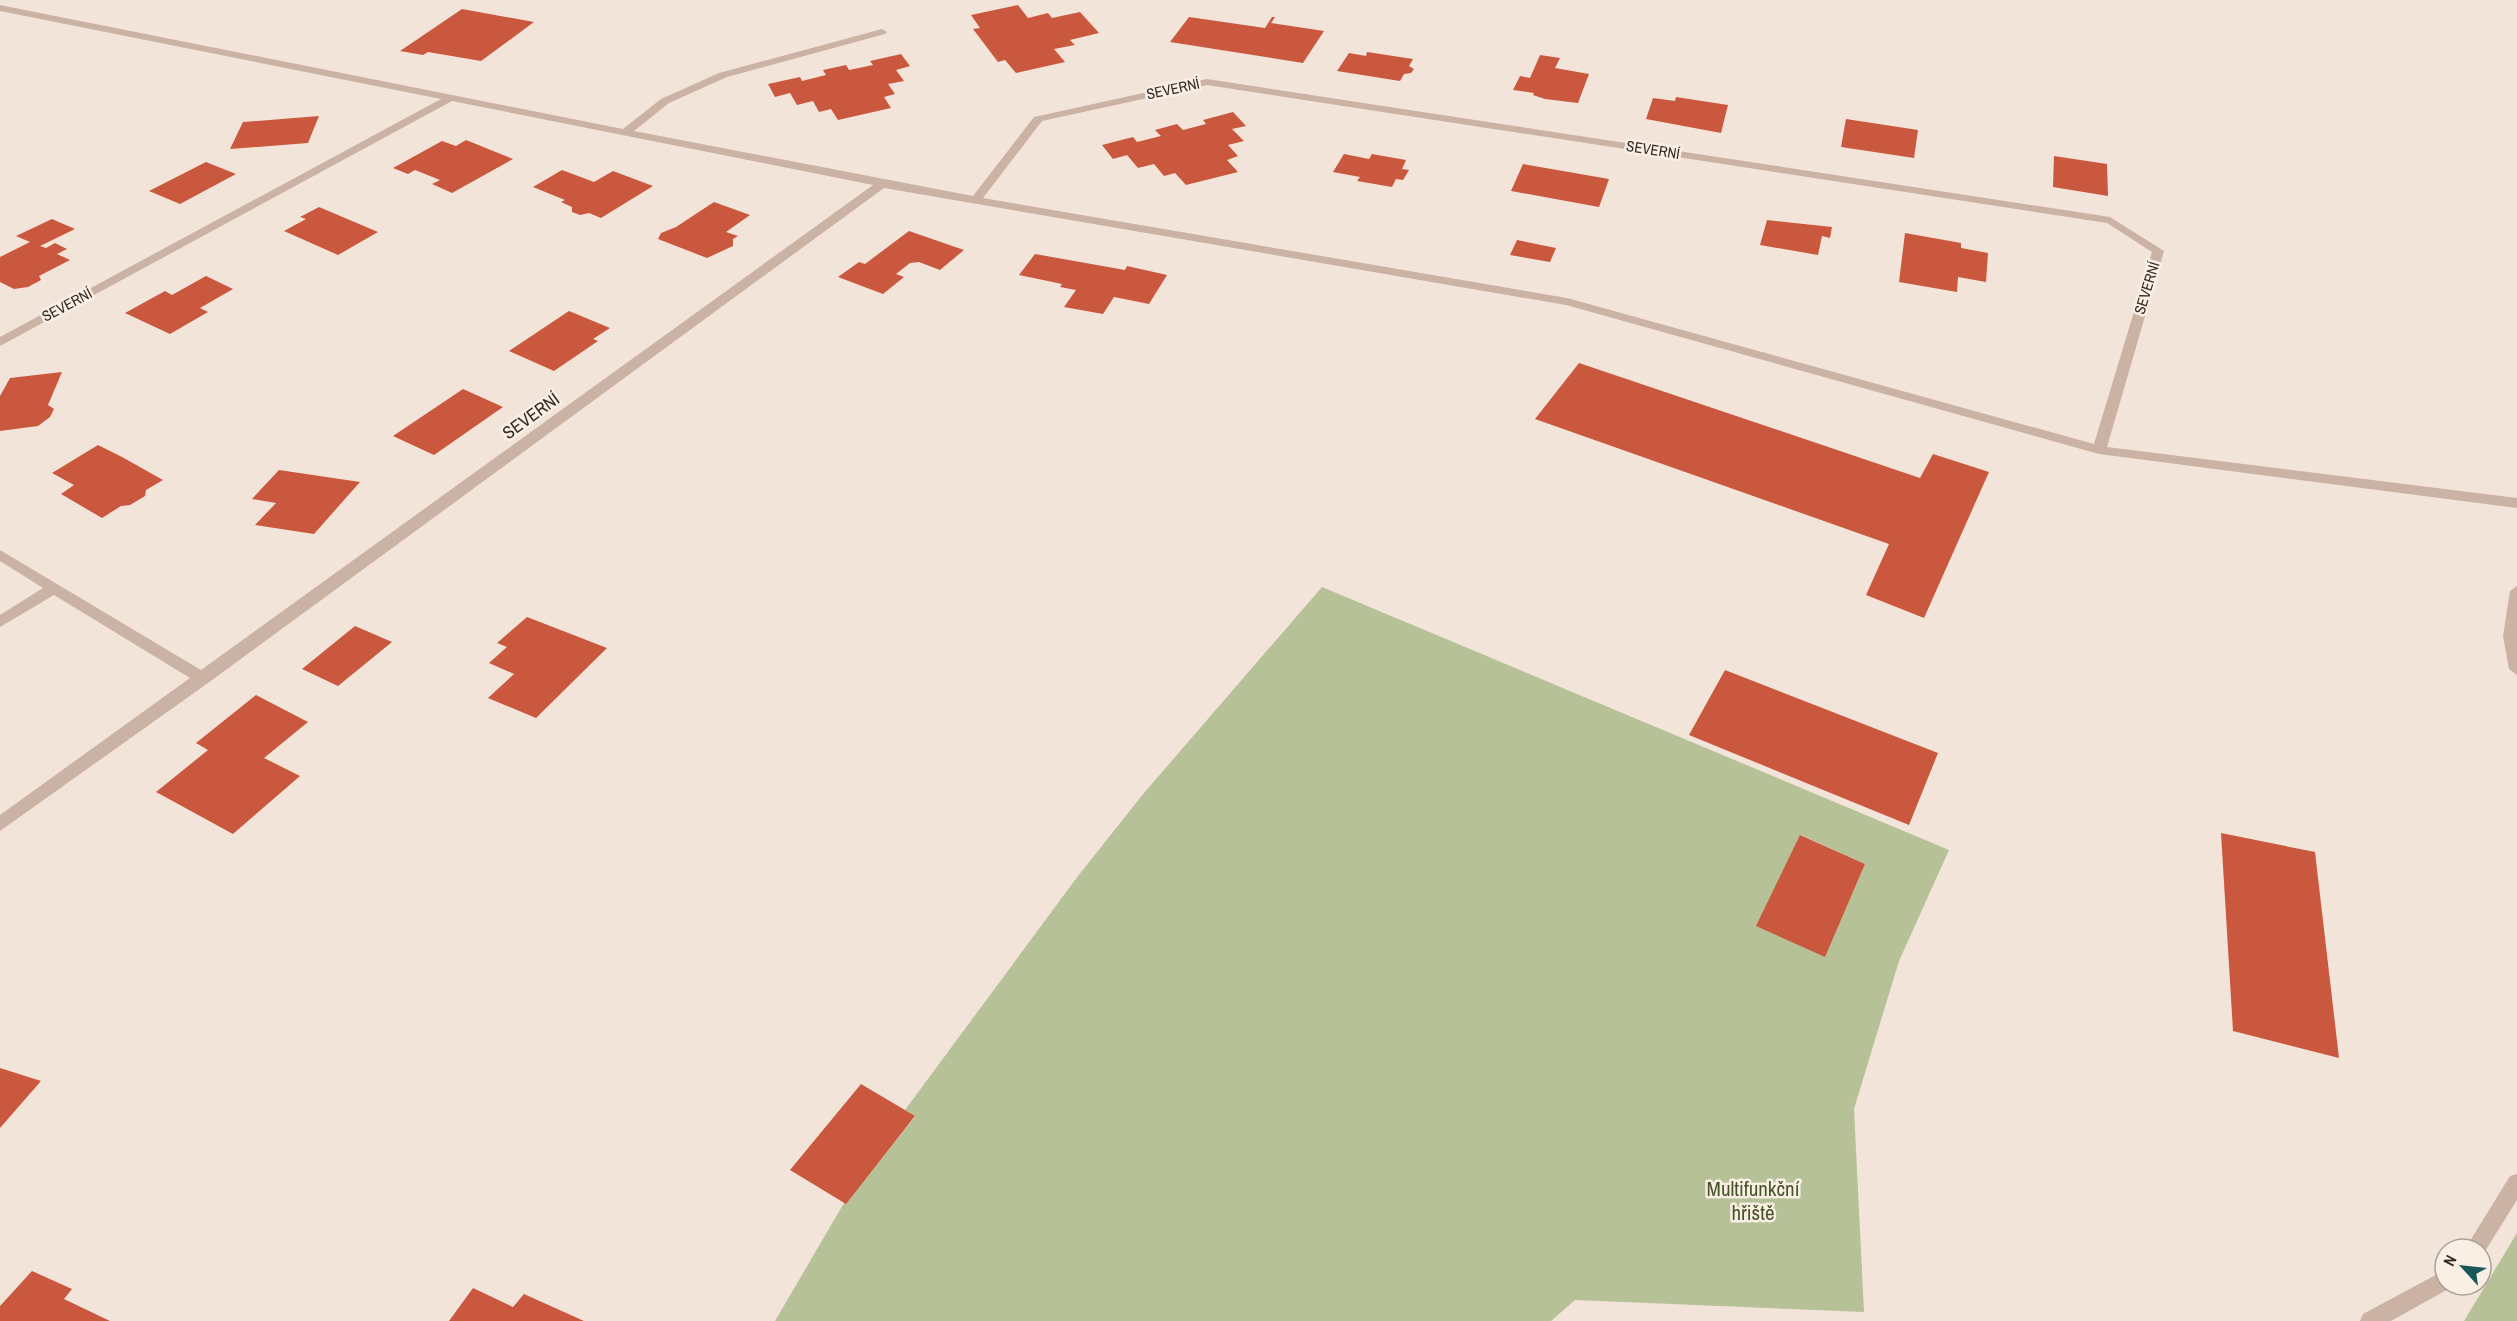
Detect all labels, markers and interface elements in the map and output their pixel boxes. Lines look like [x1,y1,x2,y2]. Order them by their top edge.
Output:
street label: SEVERNÍ [1144,73,1202,104]
street label: SEVERNÍ [1625,135,1682,164]
street label: SEVERNÍ [2129,258,2165,317]
street label: SEVERNÍ [38,282,96,327]
street label: SEVERNÍ [497,386,565,445]
park label: Multifunkční hřiště [1707,1174,1800,1227]
north arrow [2433,1237,2493,1297]
text: N [2438,1251,2462,1269]

